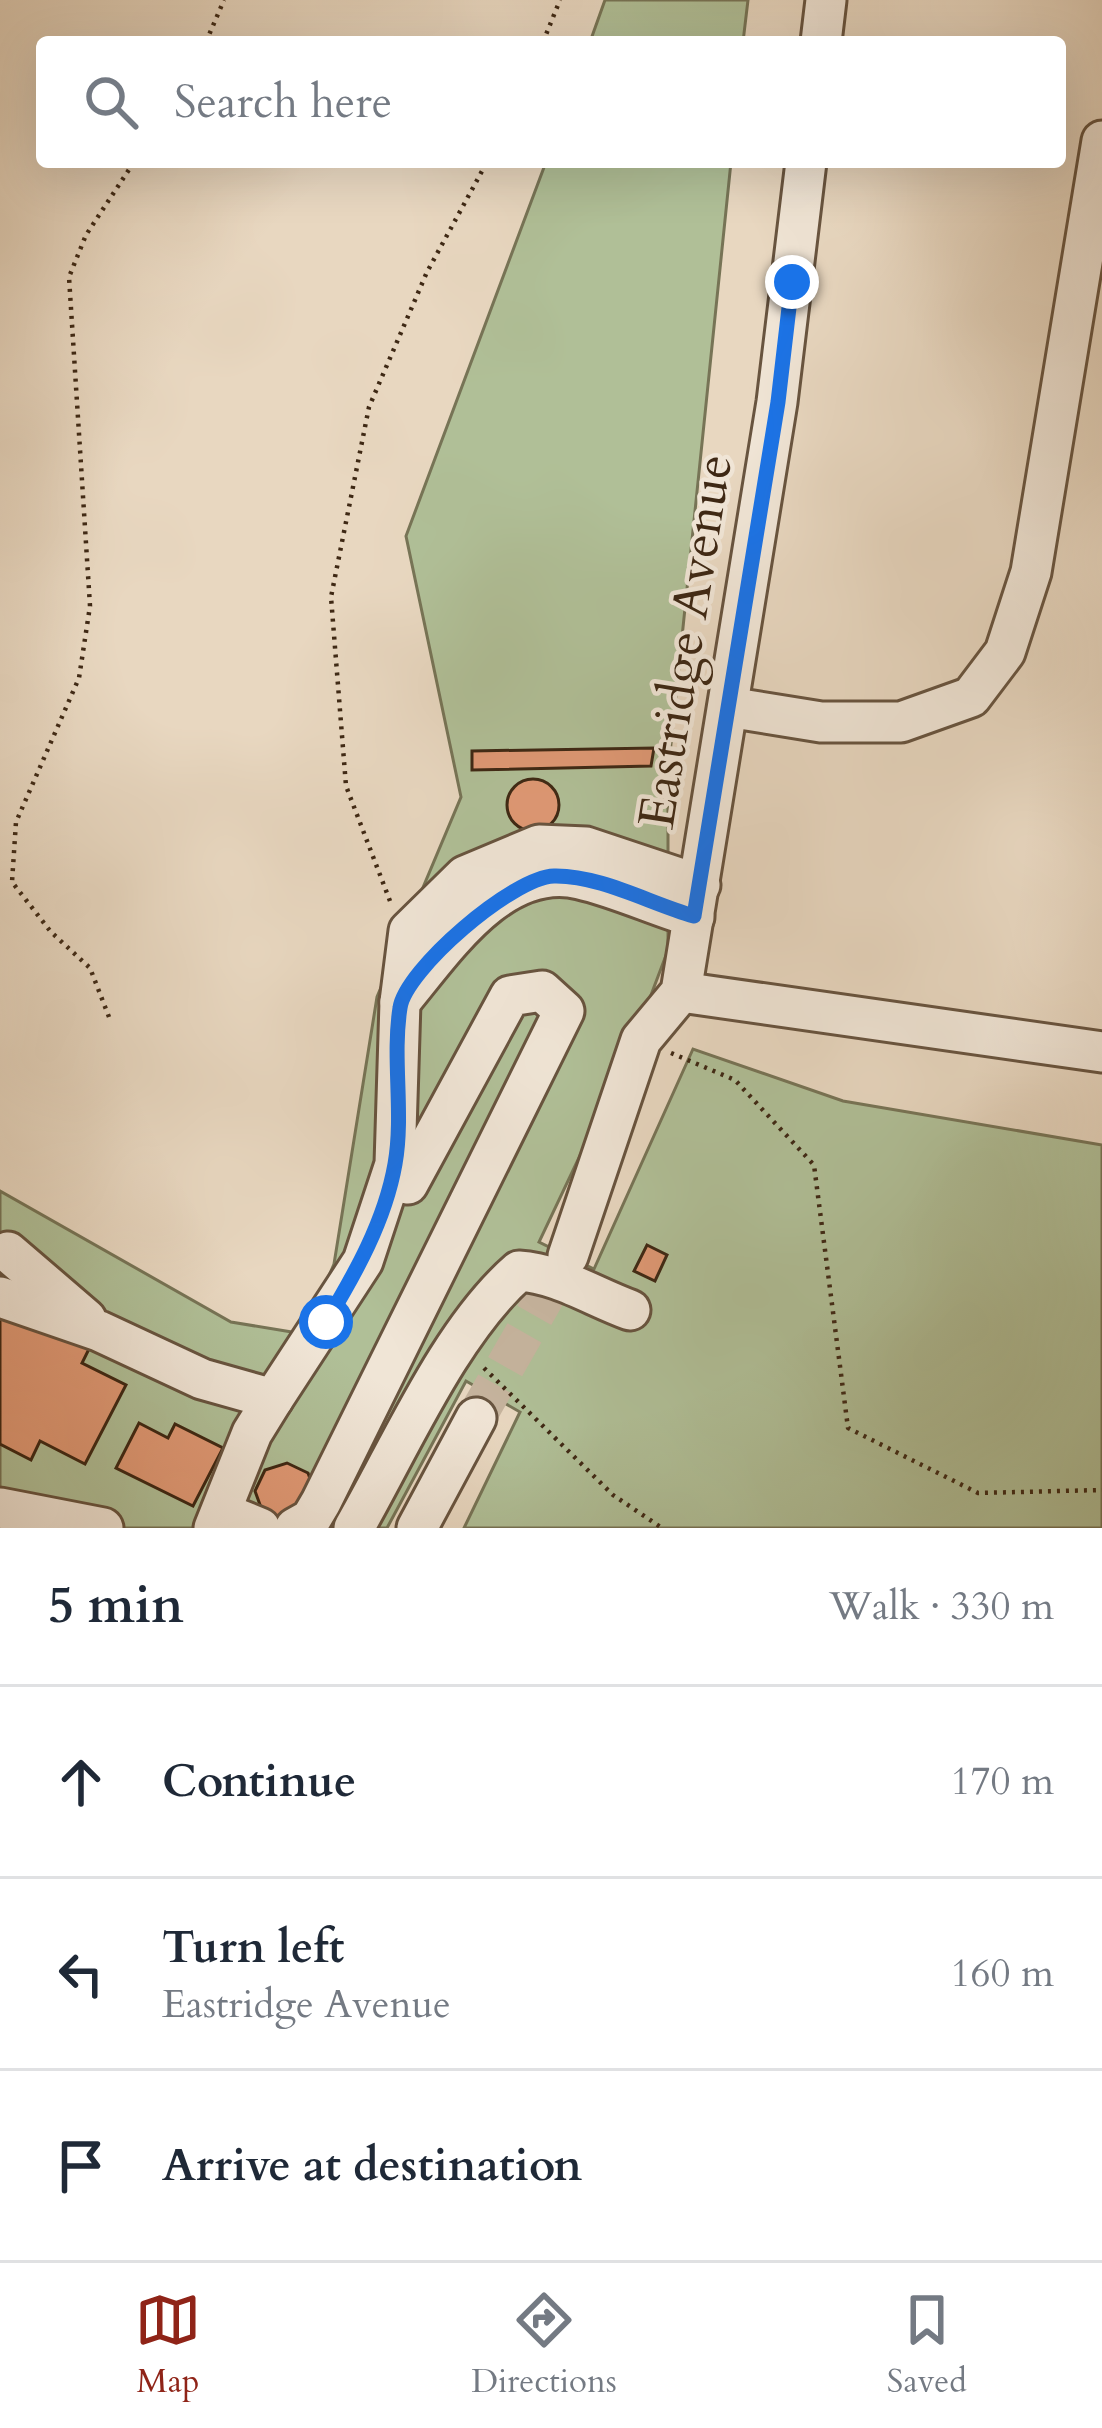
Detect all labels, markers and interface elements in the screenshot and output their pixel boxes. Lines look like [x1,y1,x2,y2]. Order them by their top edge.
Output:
search box [36,36,1066,168]
icon: search [78,69,144,135]
text: Search here [174,72,392,133]
route end [765,255,819,309]
street label: Eastridge Avenue [622,449,750,833]
route start [299,1295,353,1349]
text: 5 min [48,1571,184,1641]
text: Walk · 330 m [829,1580,1054,1633]
icon: ahead [48,1749,114,1815]
text: Continue [162,1751,356,1812]
text: 170 m [951,1755,1054,1808]
text: Turn left [162,1917,344,1978]
icon: left [48,1941,114,2007]
text: 160 m [951,1947,1054,2000]
text: Eastridge Avenue [162,1978,451,2031]
icon: arrive [48,2133,114,2199]
text: Arrive at destination [162,2135,582,2196]
tab: Map [135,2287,201,2404]
tab: Directions [471,2287,617,2404]
tab: Saved [887,2287,967,2404]

